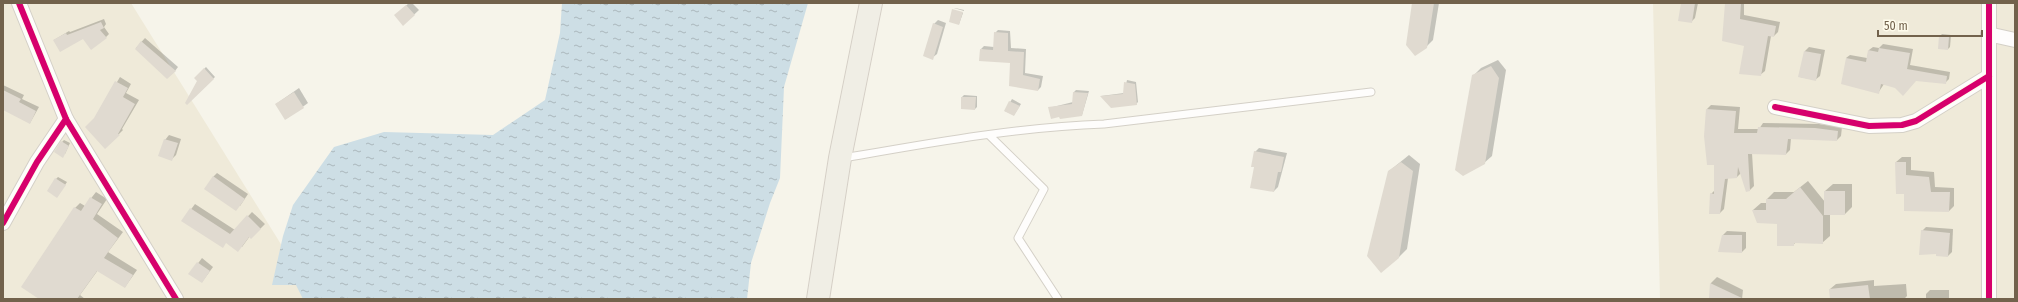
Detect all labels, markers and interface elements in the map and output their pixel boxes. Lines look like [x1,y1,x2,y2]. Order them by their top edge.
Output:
scale bar [1878,12,1982,38]
text: 50 m [1884,19,1908,33]

